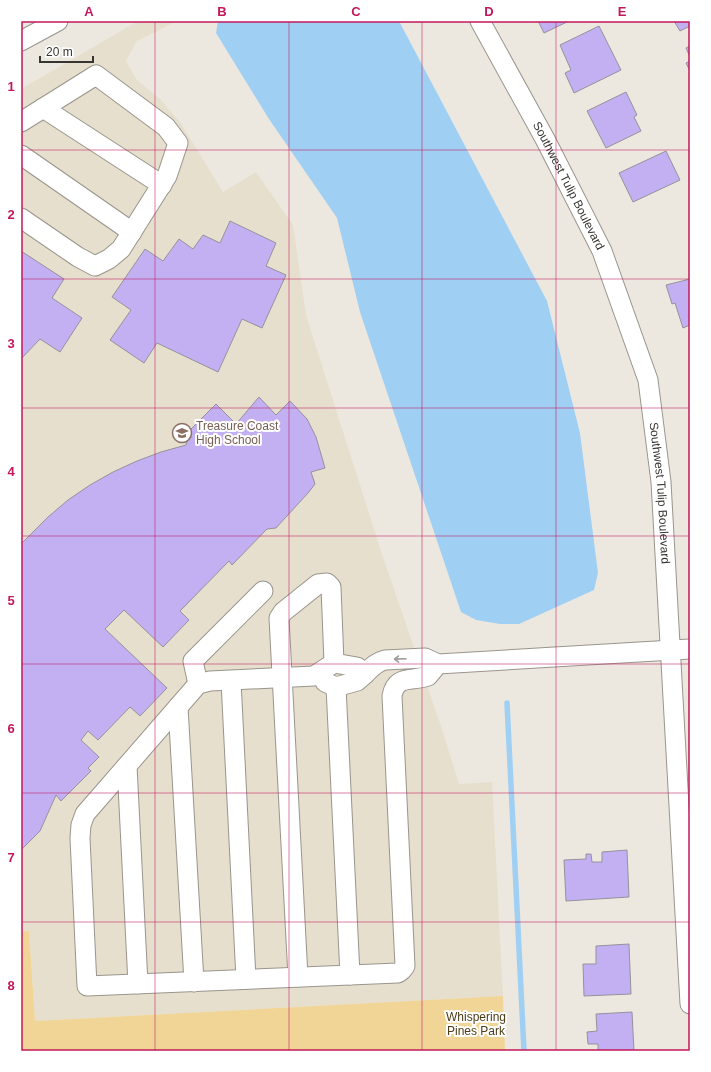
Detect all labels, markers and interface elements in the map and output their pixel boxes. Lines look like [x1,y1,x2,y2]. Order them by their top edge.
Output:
text: A [84,4,94,19]
text: B [217,4,227,19]
text: C [351,4,361,19]
text: D [484,4,494,19]
text: E [618,4,627,19]
scale bar [40,38,93,64]
text: 20 m [46,45,73,59]
text: 1 [7,79,15,94]
street label: Southwest Tulip Boulevard [530,119,607,252]
text: 2 [7,207,15,222]
text: 3 [7,336,15,351]
place label: Treasure Coast High School [196,419,279,447]
street label: Southwest Tulip Boulevard [646,421,673,564]
school or university icon: Treasure Coast High School [171,422,193,444]
text: 4 [7,464,15,479]
text: 5 [7,593,15,608]
one-way arrow [394,655,407,663]
text: 6 [7,721,15,736]
text: 7 [7,850,15,865]
text: 8 [7,978,15,993]
park label: Whispering Pines Park [446,1010,506,1038]

